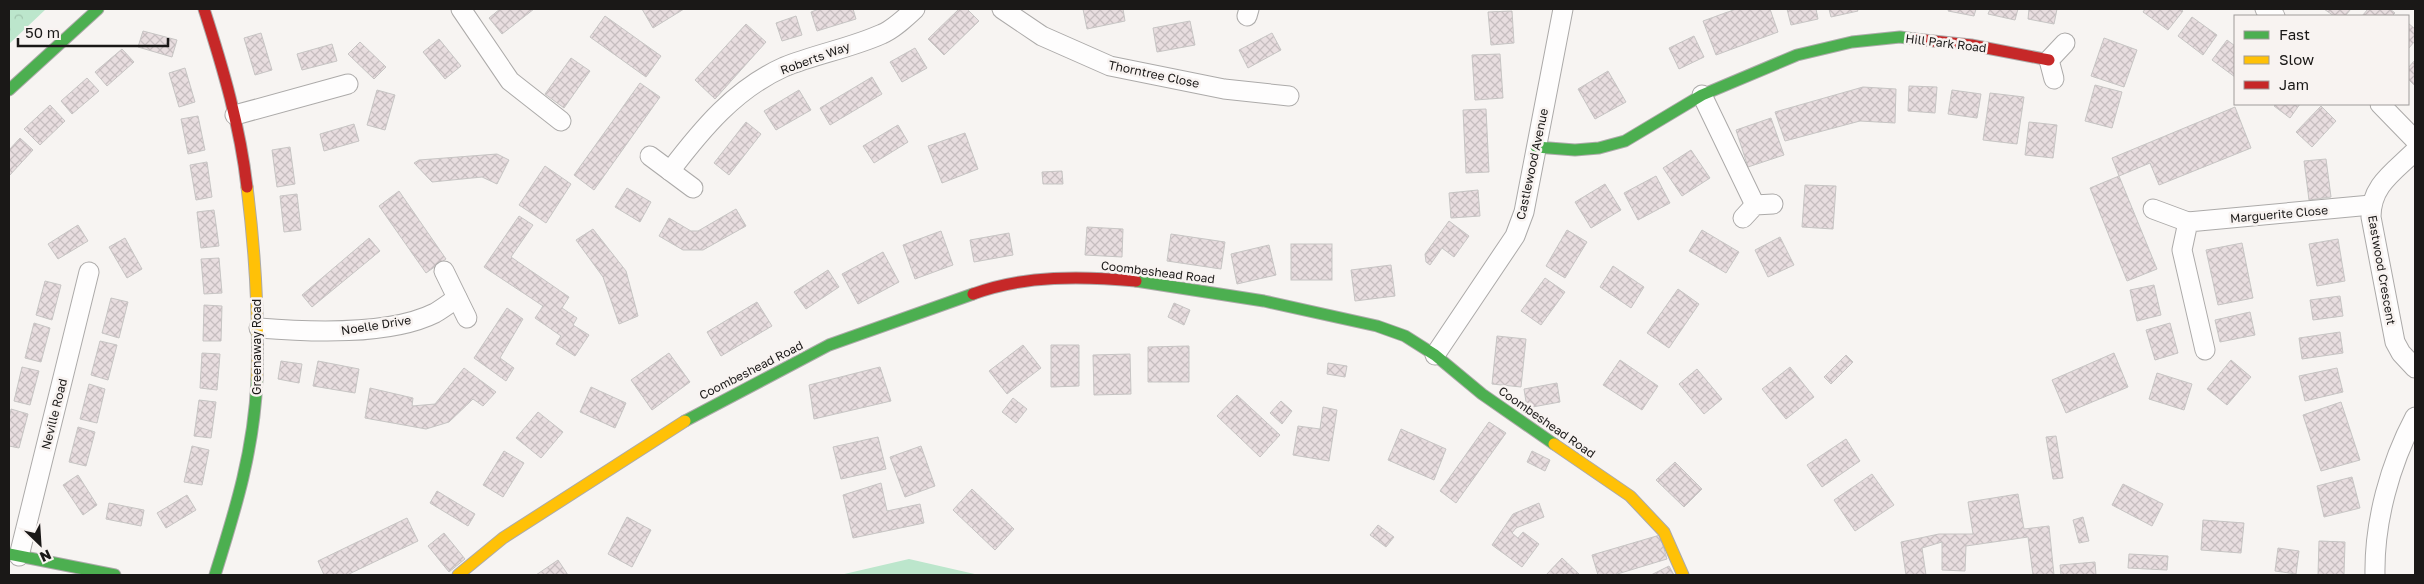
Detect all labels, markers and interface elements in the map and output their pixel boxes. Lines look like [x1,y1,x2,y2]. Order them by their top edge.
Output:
scale bar [18,15,168,47]
legend [2234,15,2409,105]
text: 50 m [25,23,60,41]
text: Fast [2279,25,2310,43]
street label: Hill Park Road [1905,31,1987,55]
street label: Roberts Way [778,38,852,78]
text: Slow [2279,50,2314,68]
street label: Thorntree Close [1107,57,1201,91]
text: Jam [2279,75,2309,93]
street label: Castlewood Avenue [1513,107,1551,221]
street label: Marguerite Close [2229,202,2329,226]
street label: Eastwood Crescent [2365,214,2399,326]
street label: Coombeshead Road [1100,258,1216,286]
street label: Greenaway Road [249,299,264,395]
street label: Noelle Drive [340,312,412,338]
street label: Coombeshead Road [696,337,806,403]
street label: Neville Road [38,377,70,451]
street label: Coombeshead Road [1496,383,1598,461]
north arrow [15,519,65,569]
text: N [37,546,54,566]

